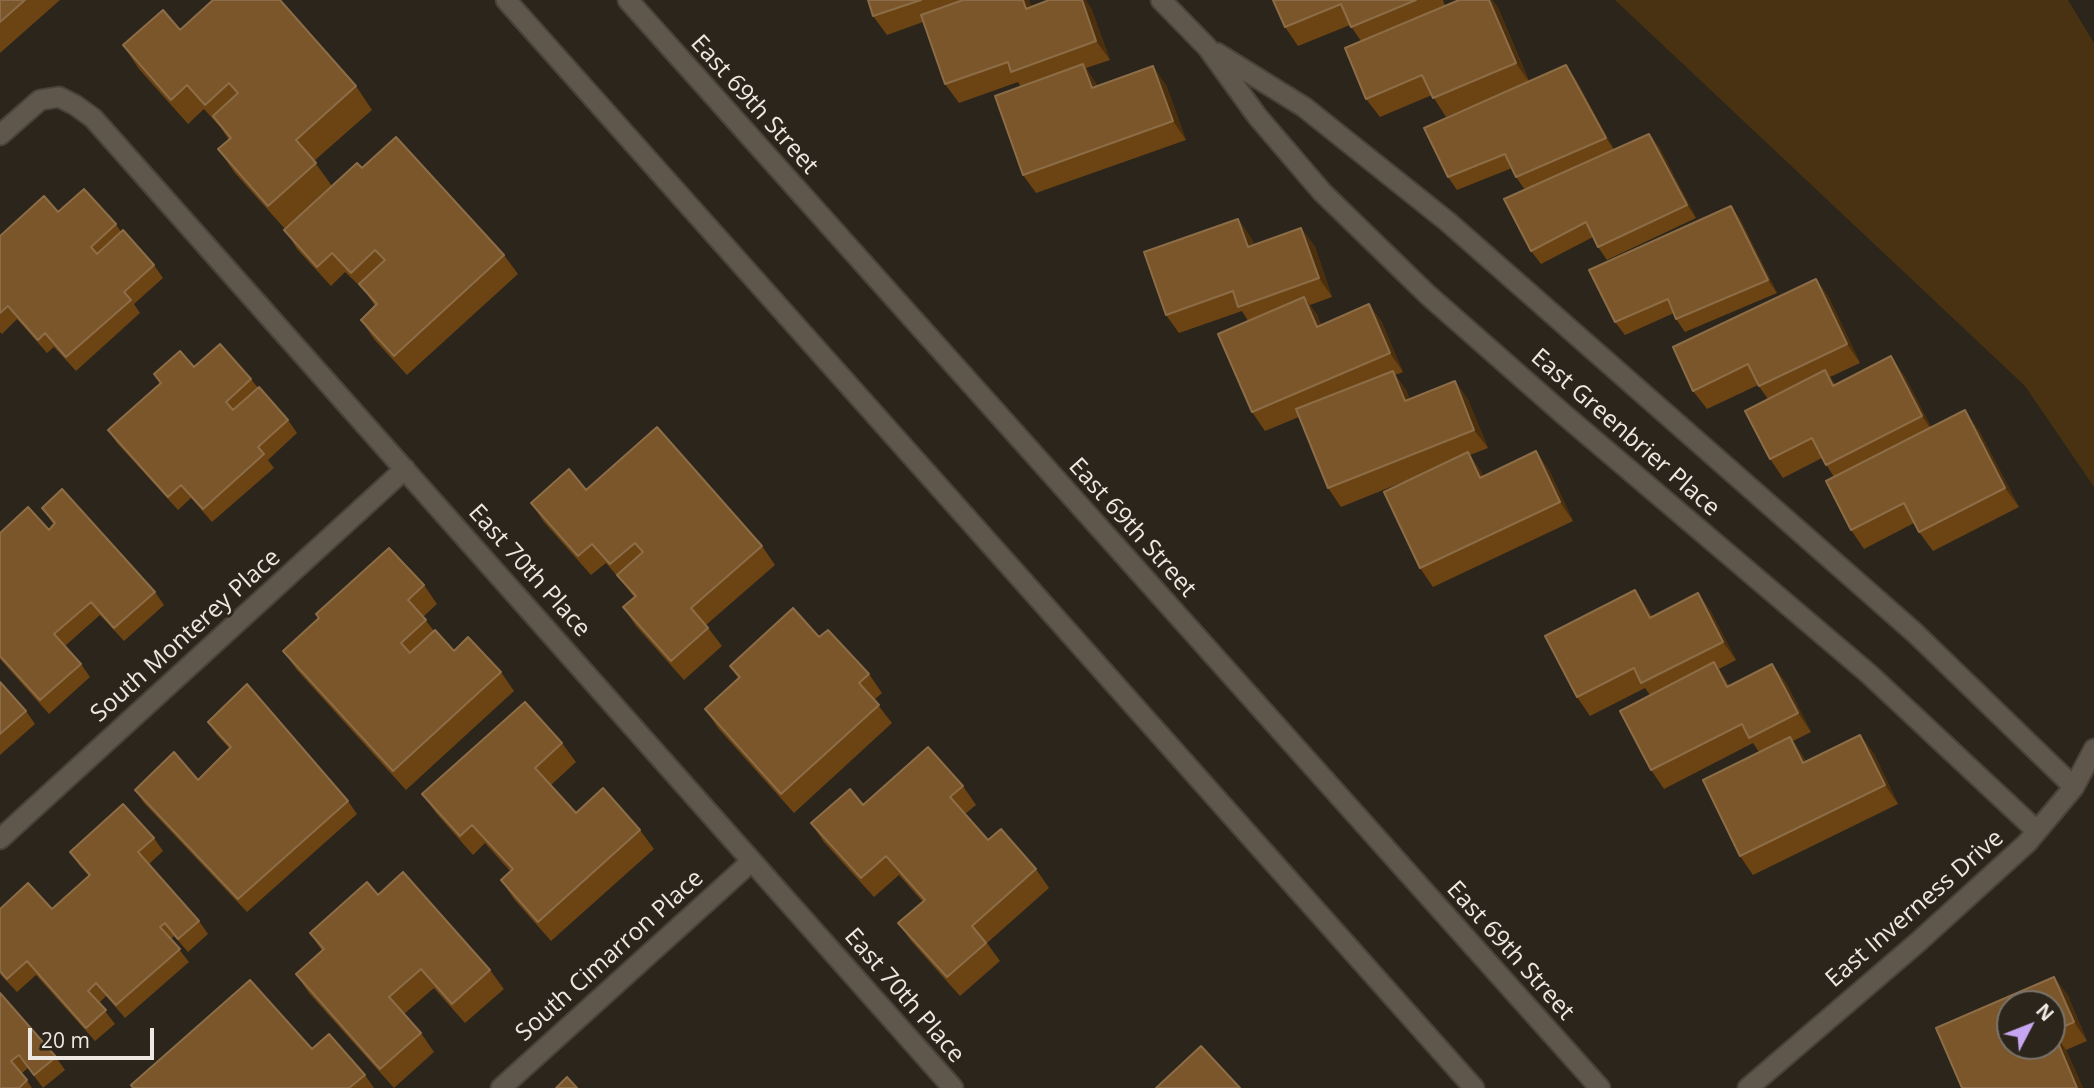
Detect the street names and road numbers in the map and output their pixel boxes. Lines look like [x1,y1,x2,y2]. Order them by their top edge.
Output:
street label: East 69th Street [684,30,824,180]
street label: East Greenbrier Place [1525,343,1725,523]
street label: East 69th Street [1062,453,1202,603]
street label: East 70th Place [462,499,596,643]
street label: South Monterey Place [85,543,287,729]
street label: East Inverness Drive [1820,824,2010,994]
street label: South Cimarron Place [510,864,710,1048]
street label: East 69th Street [1440,876,1580,1026]
street label: East 70th Place [838,923,970,1069]

